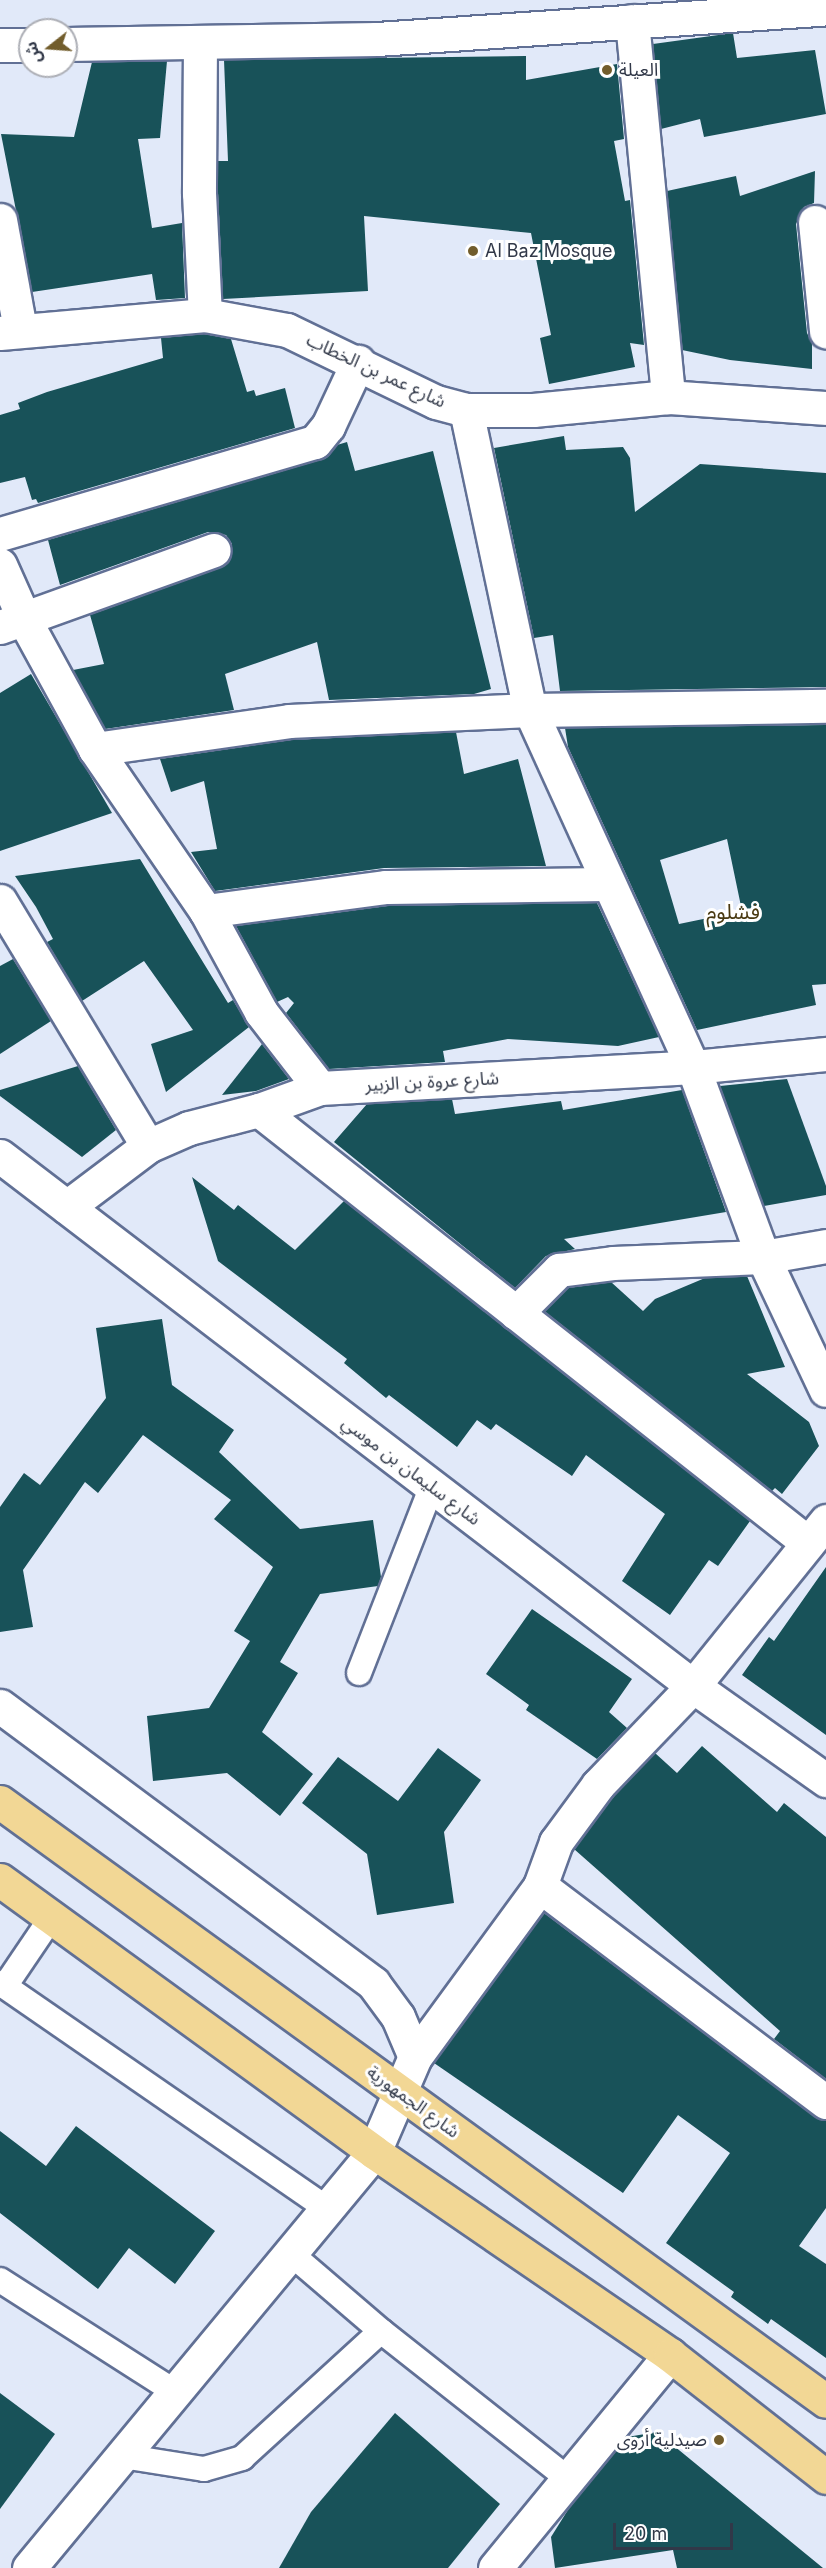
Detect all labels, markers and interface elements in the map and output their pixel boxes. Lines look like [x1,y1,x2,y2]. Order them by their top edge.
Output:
north arrow [18,18,78,78]
text: ش [20,39,45,66]
place label: العيلة [619,59,658,81]
marker: العيلة [600,63,614,77]
place label: Al Baz Mosque [485,240,612,262]
marker: Al Baz Mosque [466,244,480,258]
street label: شارع عمر بن الخطاب [303,329,449,413]
district label: فشلوم [706,899,760,925]
street label: شارع عروة بن الزبير [365,1068,499,1096]
street label: شارع سليمان بن موسي [338,1412,484,1530]
street label: شارع الجمهورية [363,2061,463,2143]
place label: صيدلية أروى [617,2429,707,2451]
marker: صيدلية أروى [712,2433,726,2447]
scale bar [616,2511,736,2549]
text: 20 m [624,2523,667,2544]

